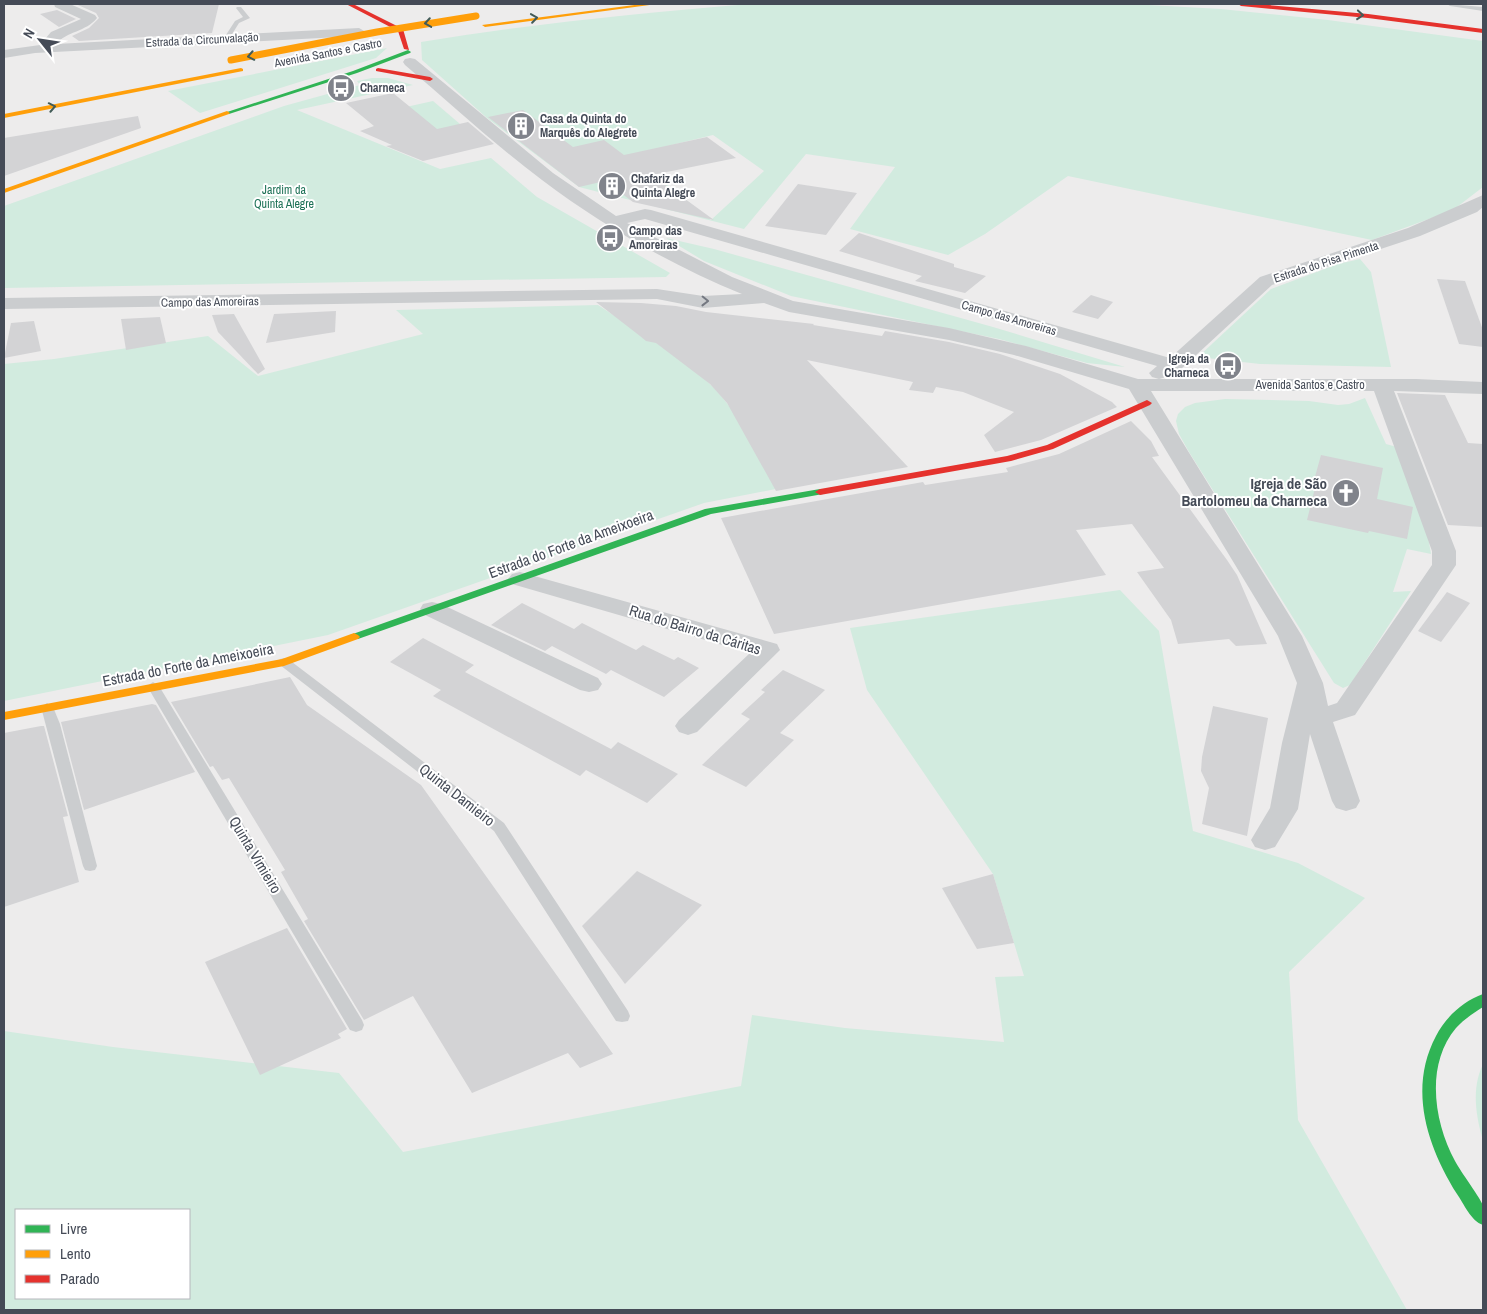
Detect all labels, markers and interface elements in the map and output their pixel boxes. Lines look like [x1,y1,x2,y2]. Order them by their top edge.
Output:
one-way arrow [1356,9,1364,20]
one-way arrow [530,13,538,24]
north arrow [15,15,65,65]
one-way arrow [424,18,433,28]
text: N [19,25,39,42]
street label: Estrada da Circunvalação [145,29,259,51]
street label: Avenida Santos e Castro [272,35,383,71]
one-way arrow [247,51,256,61]
bus stop icon: Charneca [326,73,356,103]
place label: Charneca [360,80,405,96]
one-way arrow [47,102,56,112]
building icon: Casa da Quinta do Marquês do Alegrete [506,111,536,141]
place label: Casa da Quinta do Marquês do Alegrete [540,111,638,141]
building icon: Chafariz da Quinta Alegre [597,171,627,201]
place label: Chafariz da Quinta Alegre [631,171,696,201]
park label: Jardim da Quinta Alegre [254,182,314,212]
bus stop icon: Campo das Amoreiras [595,223,625,253]
place label: Campo das Amoreiras [629,223,683,253]
street label: Estrada do Pisa Pimenta [1272,237,1381,287]
street label: Campo das Amoreiras [161,293,259,311]
one-way arrow [701,296,709,307]
street label: Campo das Amoreiras [960,297,1058,339]
place label: Igreja da Charneca [1164,351,1210,381]
bus stop icon: Igreja da Charneca [1213,351,1243,381]
street label: Avenida Santos e Castro [1254,377,1365,393]
place label: Igreja de São Bartolomeu da Charneca [1181,473,1327,511]
church icon: Igreja de São Bartolomeu da Charneca [1331,478,1361,508]
street label: Estrada do Forte da Ameixoeira [486,504,656,583]
street label: Rua do Bairro da Cáritas [627,599,764,660]
street label: Estrada do Forte da Ameixoeira [101,638,275,691]
street label: Quinta Damieiro [415,758,500,831]
street label: Quinta Vimieiro [224,812,287,897]
legend [15,1209,190,1299]
text: Livre [60,1218,88,1239]
text: Lento [60,1243,91,1264]
text: Parado [60,1268,100,1289]

